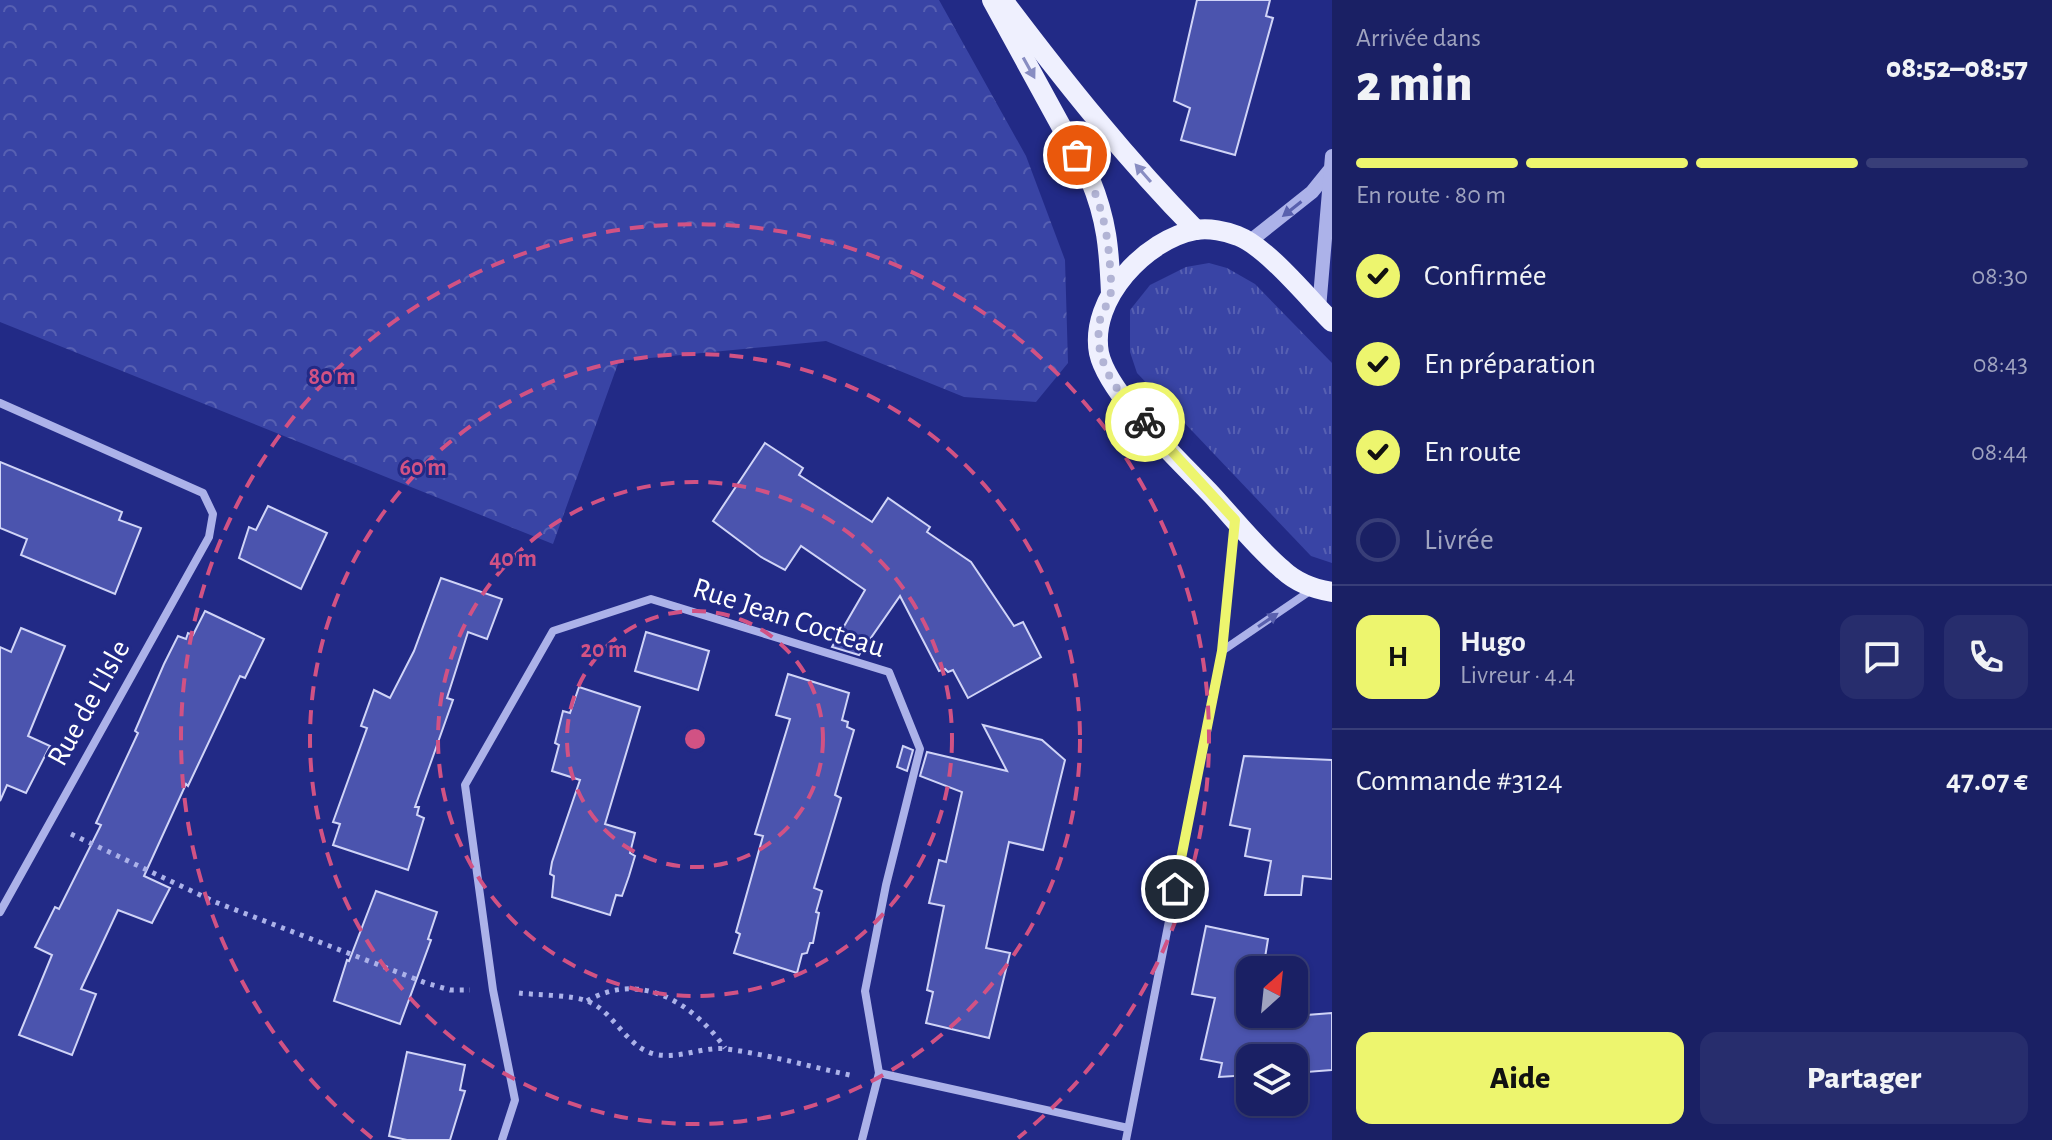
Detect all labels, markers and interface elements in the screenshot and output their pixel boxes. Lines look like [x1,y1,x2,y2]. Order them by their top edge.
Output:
text: Arrivée dans [1356,25,1481,51]
text: 08:52–08:57 [1886,53,2028,83]
one-way arrow [1023,57,1036,80]
text: 2 min [1356,58,1472,110]
pin [1043,121,1111,189]
icon: bag [1055,133,1099,177]
one-way arrow [1135,164,1152,184]
text: En route · 80 m [1356,182,1506,208]
one-way arrow [1281,200,1302,216]
icon: check [1356,254,1400,298]
text: Confirmée [1424,261,1547,291]
text: 08:30 [1972,263,2028,289]
icon: check [1356,342,1400,386]
text: En préparation [1424,349,1596,379]
text: 08:43 [1973,351,2028,377]
text: 80 m [308,365,356,389]
courier [1105,382,1185,462]
icon: bike [1123,400,1167,444]
icon: check [1356,430,1400,474]
text: En route [1424,437,1521,467]
text: 08:44 [1971,439,2028,465]
text: 60 m [399,456,447,480]
text: Livrée [1424,525,1494,555]
text: 40 m [489,547,537,571]
street label: Rue Jean Cocteau [689,573,889,663]
one-way arrow [1257,613,1278,628]
button: chat [1840,615,1924,699]
button: phone [1944,615,2028,699]
text: Hugo [1460,627,1526,657]
street label: Rue de L'Isle [42,635,136,771]
text: 20 m [581,638,627,662]
text: H [1388,642,1408,672]
text: Livreur · 4.4 [1460,662,1575,688]
centre of rings [681,725,709,753]
text: Commande #3124 [1356,766,1563,796]
text: 47.07 € [1946,766,2028,796]
pin [1141,855,1209,923]
icon: home [1153,867,1197,911]
north arrow [1236,956,1308,1028]
map controls [1236,956,1308,1116]
button: Aide [1356,1032,1684,1124]
button: Partager [1700,1032,2028,1124]
button: layers [1236,1044,1308,1116]

